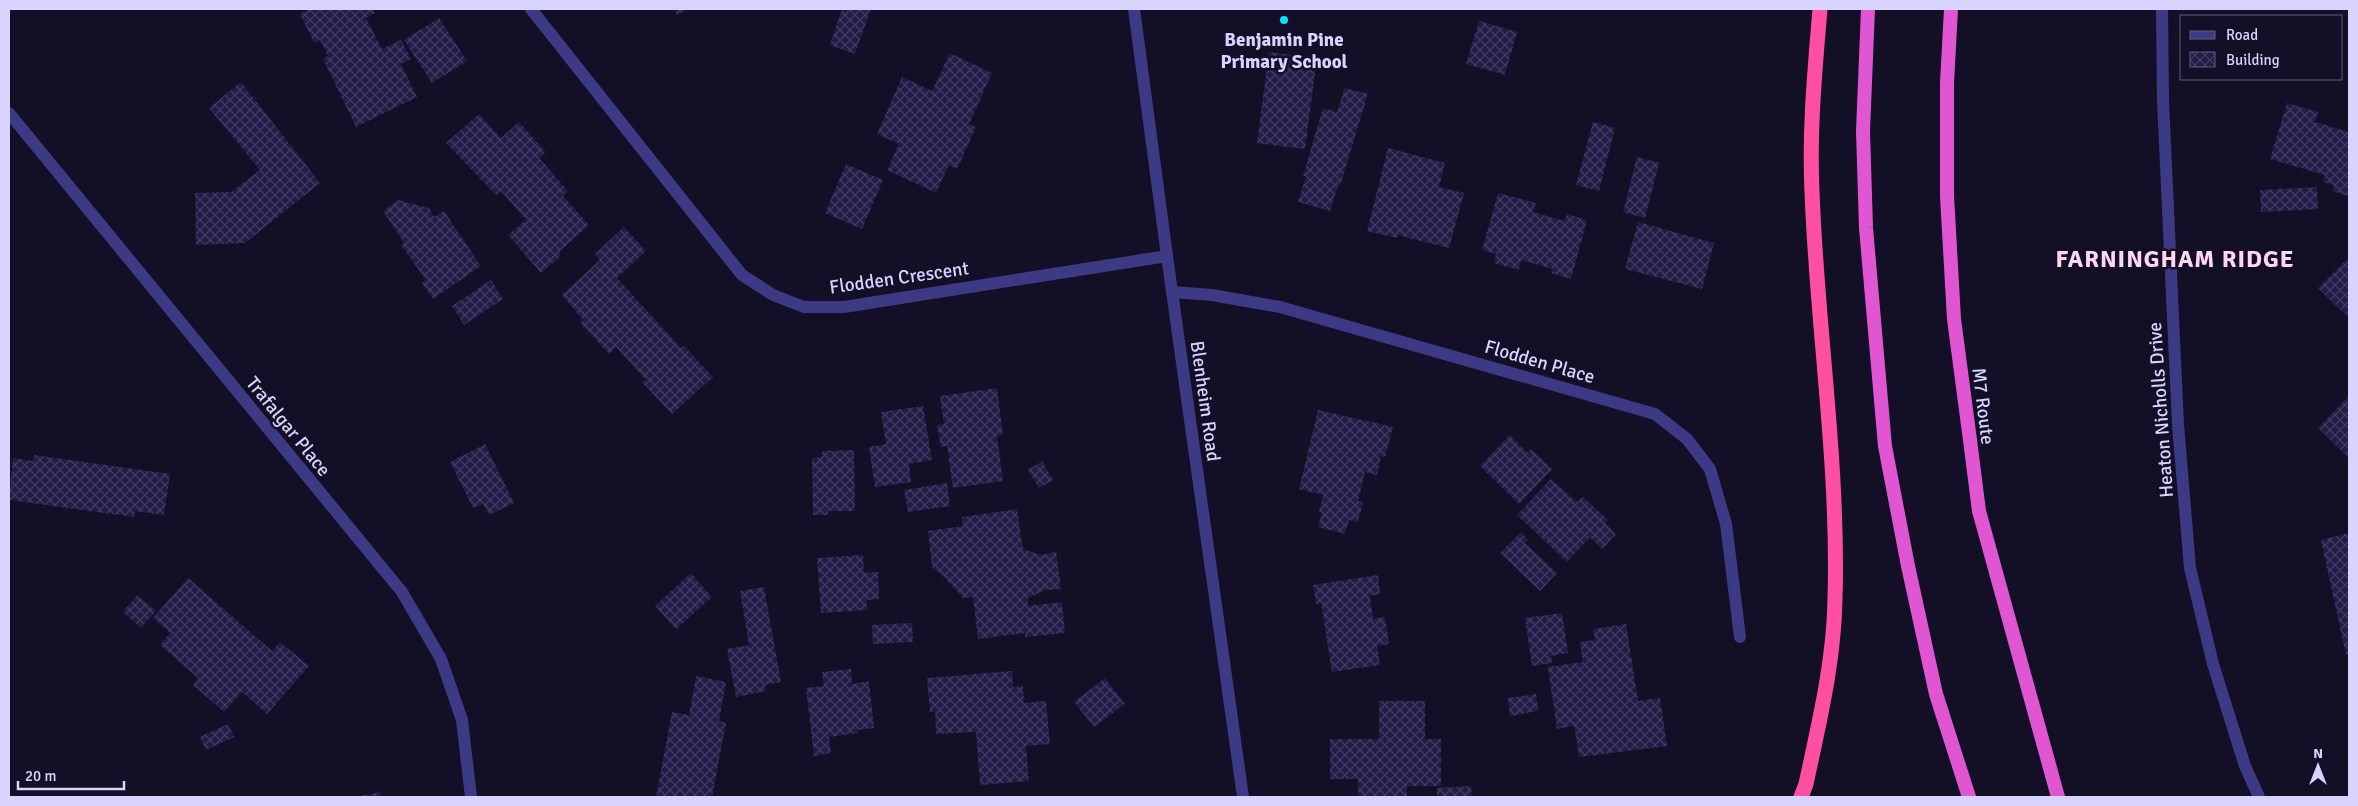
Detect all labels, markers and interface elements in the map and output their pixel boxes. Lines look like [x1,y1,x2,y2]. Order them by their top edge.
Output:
marker: Benjamin Pine Primary School [1278,14,1290,26]
legend [2180,15,2343,80]
text: Road [2226,26,2258,44]
place label: Benjamin Pine Primary School [1220,28,1348,74]
text: Building [2226,51,2280,69]
district label: FARNINGHAM RIDGE [2056,244,2294,274]
street label: Flodden Crescent [828,256,971,300]
street label: Heaton Nicholls Drive [2143,321,2179,498]
street label: Flodden Place [1482,335,1598,389]
street label: Blenheim Road [1185,339,1225,463]
street label: M7 Route [1966,366,2000,446]
street label: Trafalgar Place [241,372,336,481]
north arrow [2293,741,2343,791]
text: N [2313,745,2323,762]
scale bar [18,758,124,790]
text: 20 m [25,767,56,785]

